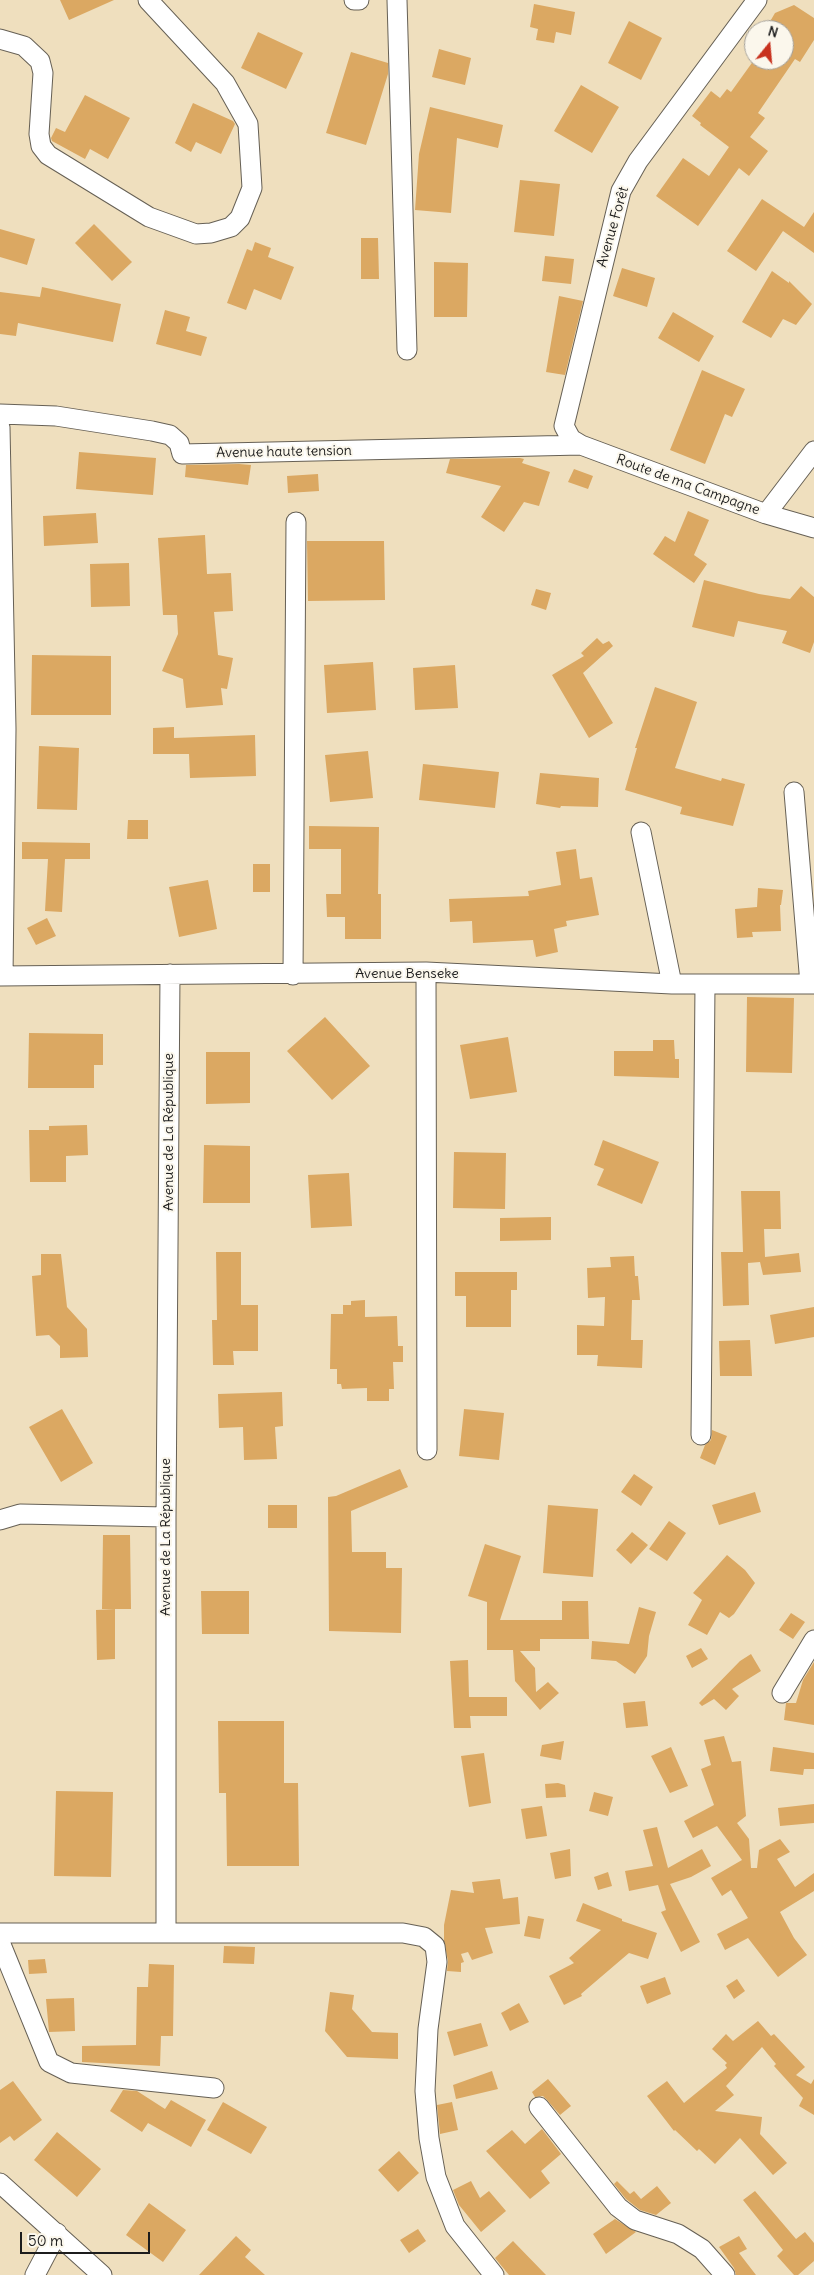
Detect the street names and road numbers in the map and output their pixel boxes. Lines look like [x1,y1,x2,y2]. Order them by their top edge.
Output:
street label: Avenue Forêt [593,185,633,269]
street label: Avenue haute tension [216,442,352,462]
street label: Route de ma Campagne [614,451,762,519]
street label: Avenue Benseke [355,966,459,982]
street label: Avenue de La République [161,1053,177,1211]
street label: Avenue de La République [158,1458,174,1616]

